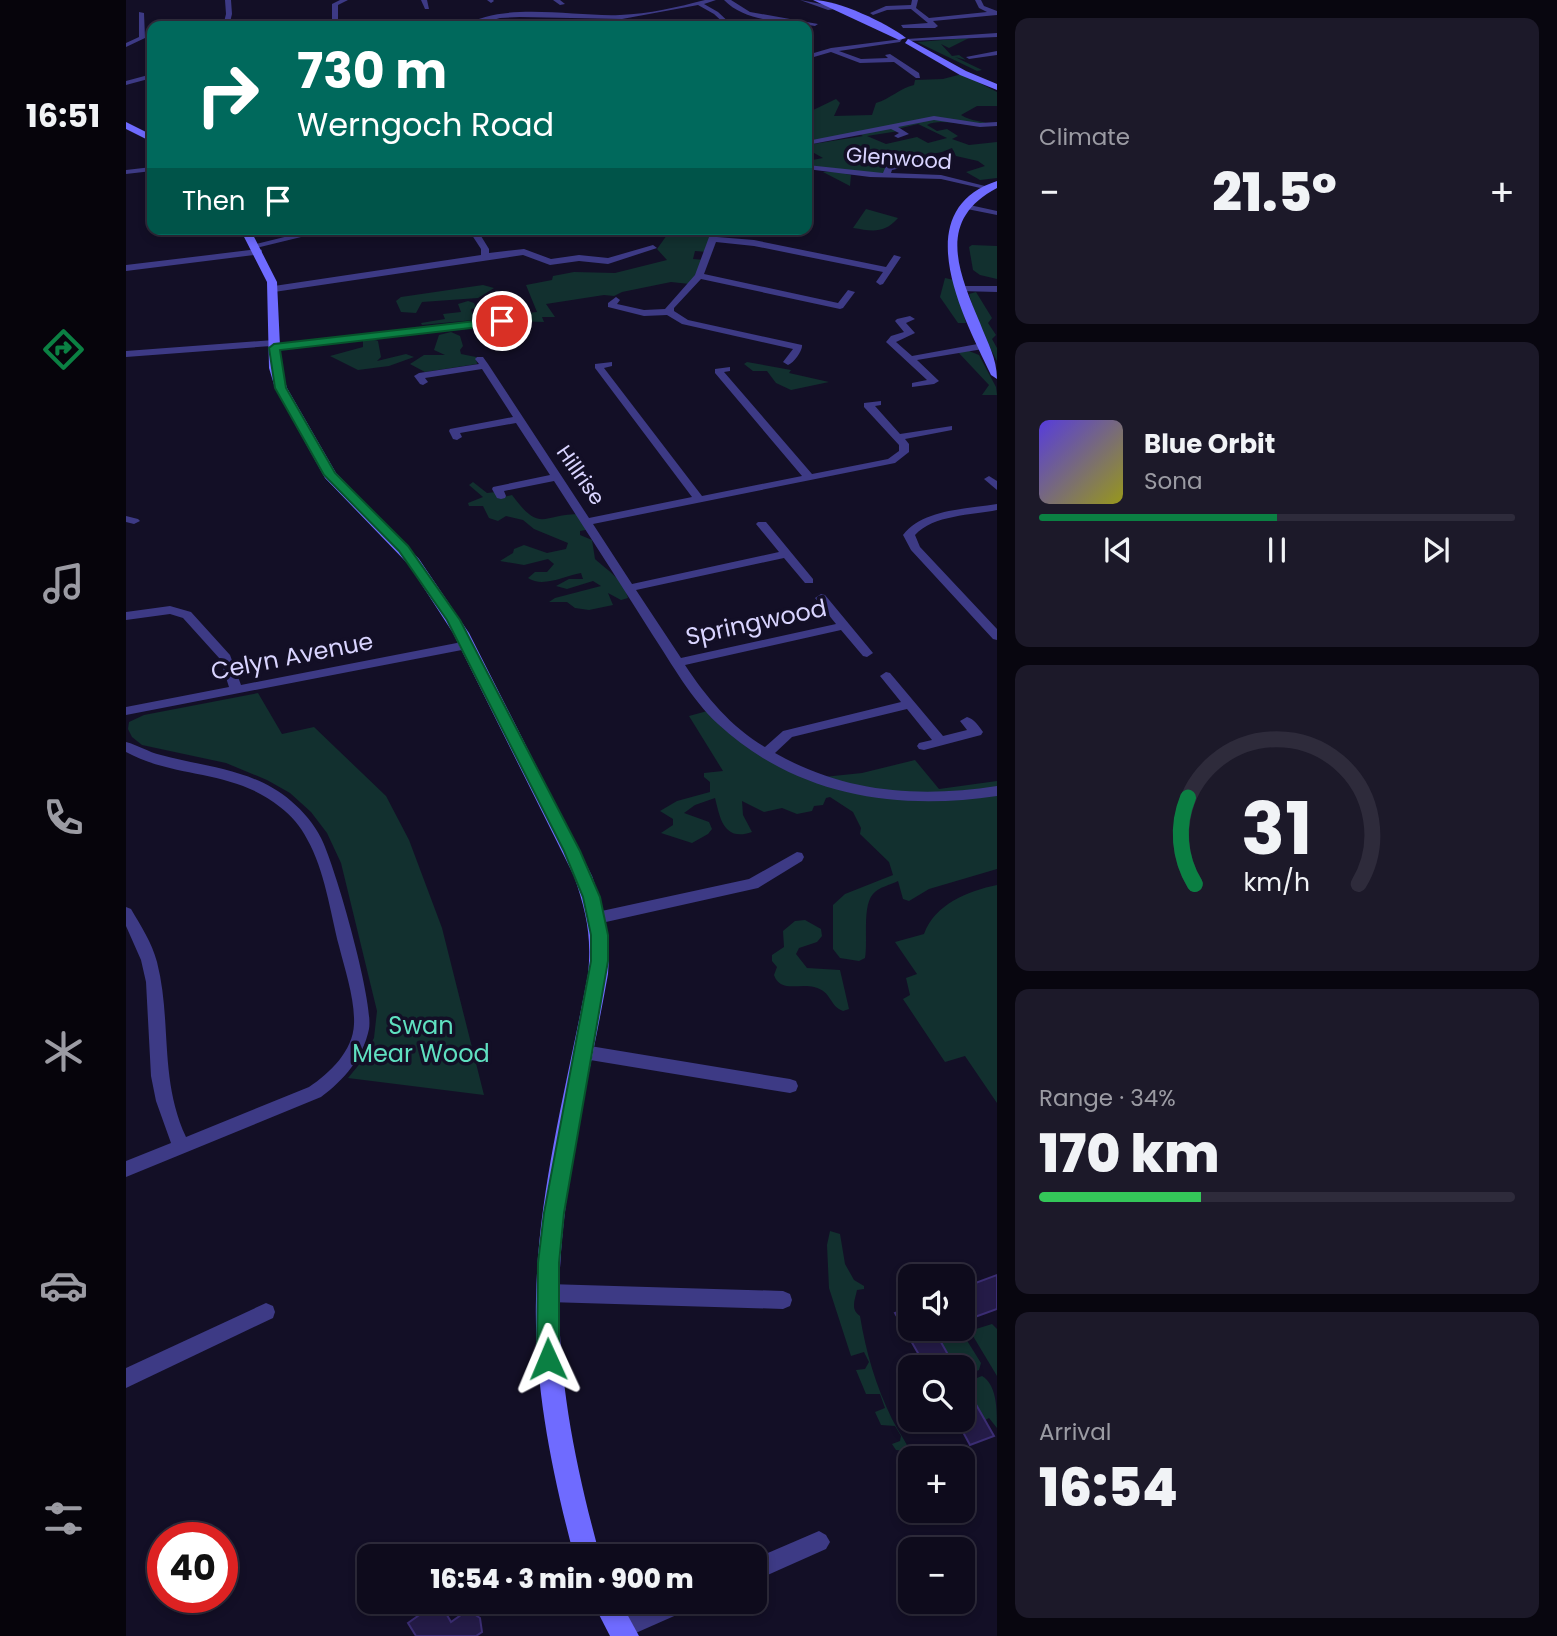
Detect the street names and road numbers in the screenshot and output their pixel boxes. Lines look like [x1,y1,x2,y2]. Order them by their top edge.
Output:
street label: Glenwood [845,140,953,176]
street label: Hillrise [550,439,612,511]
street label: Springwood [682,591,830,653]
street label: Celyn Avenue [208,624,376,688]

